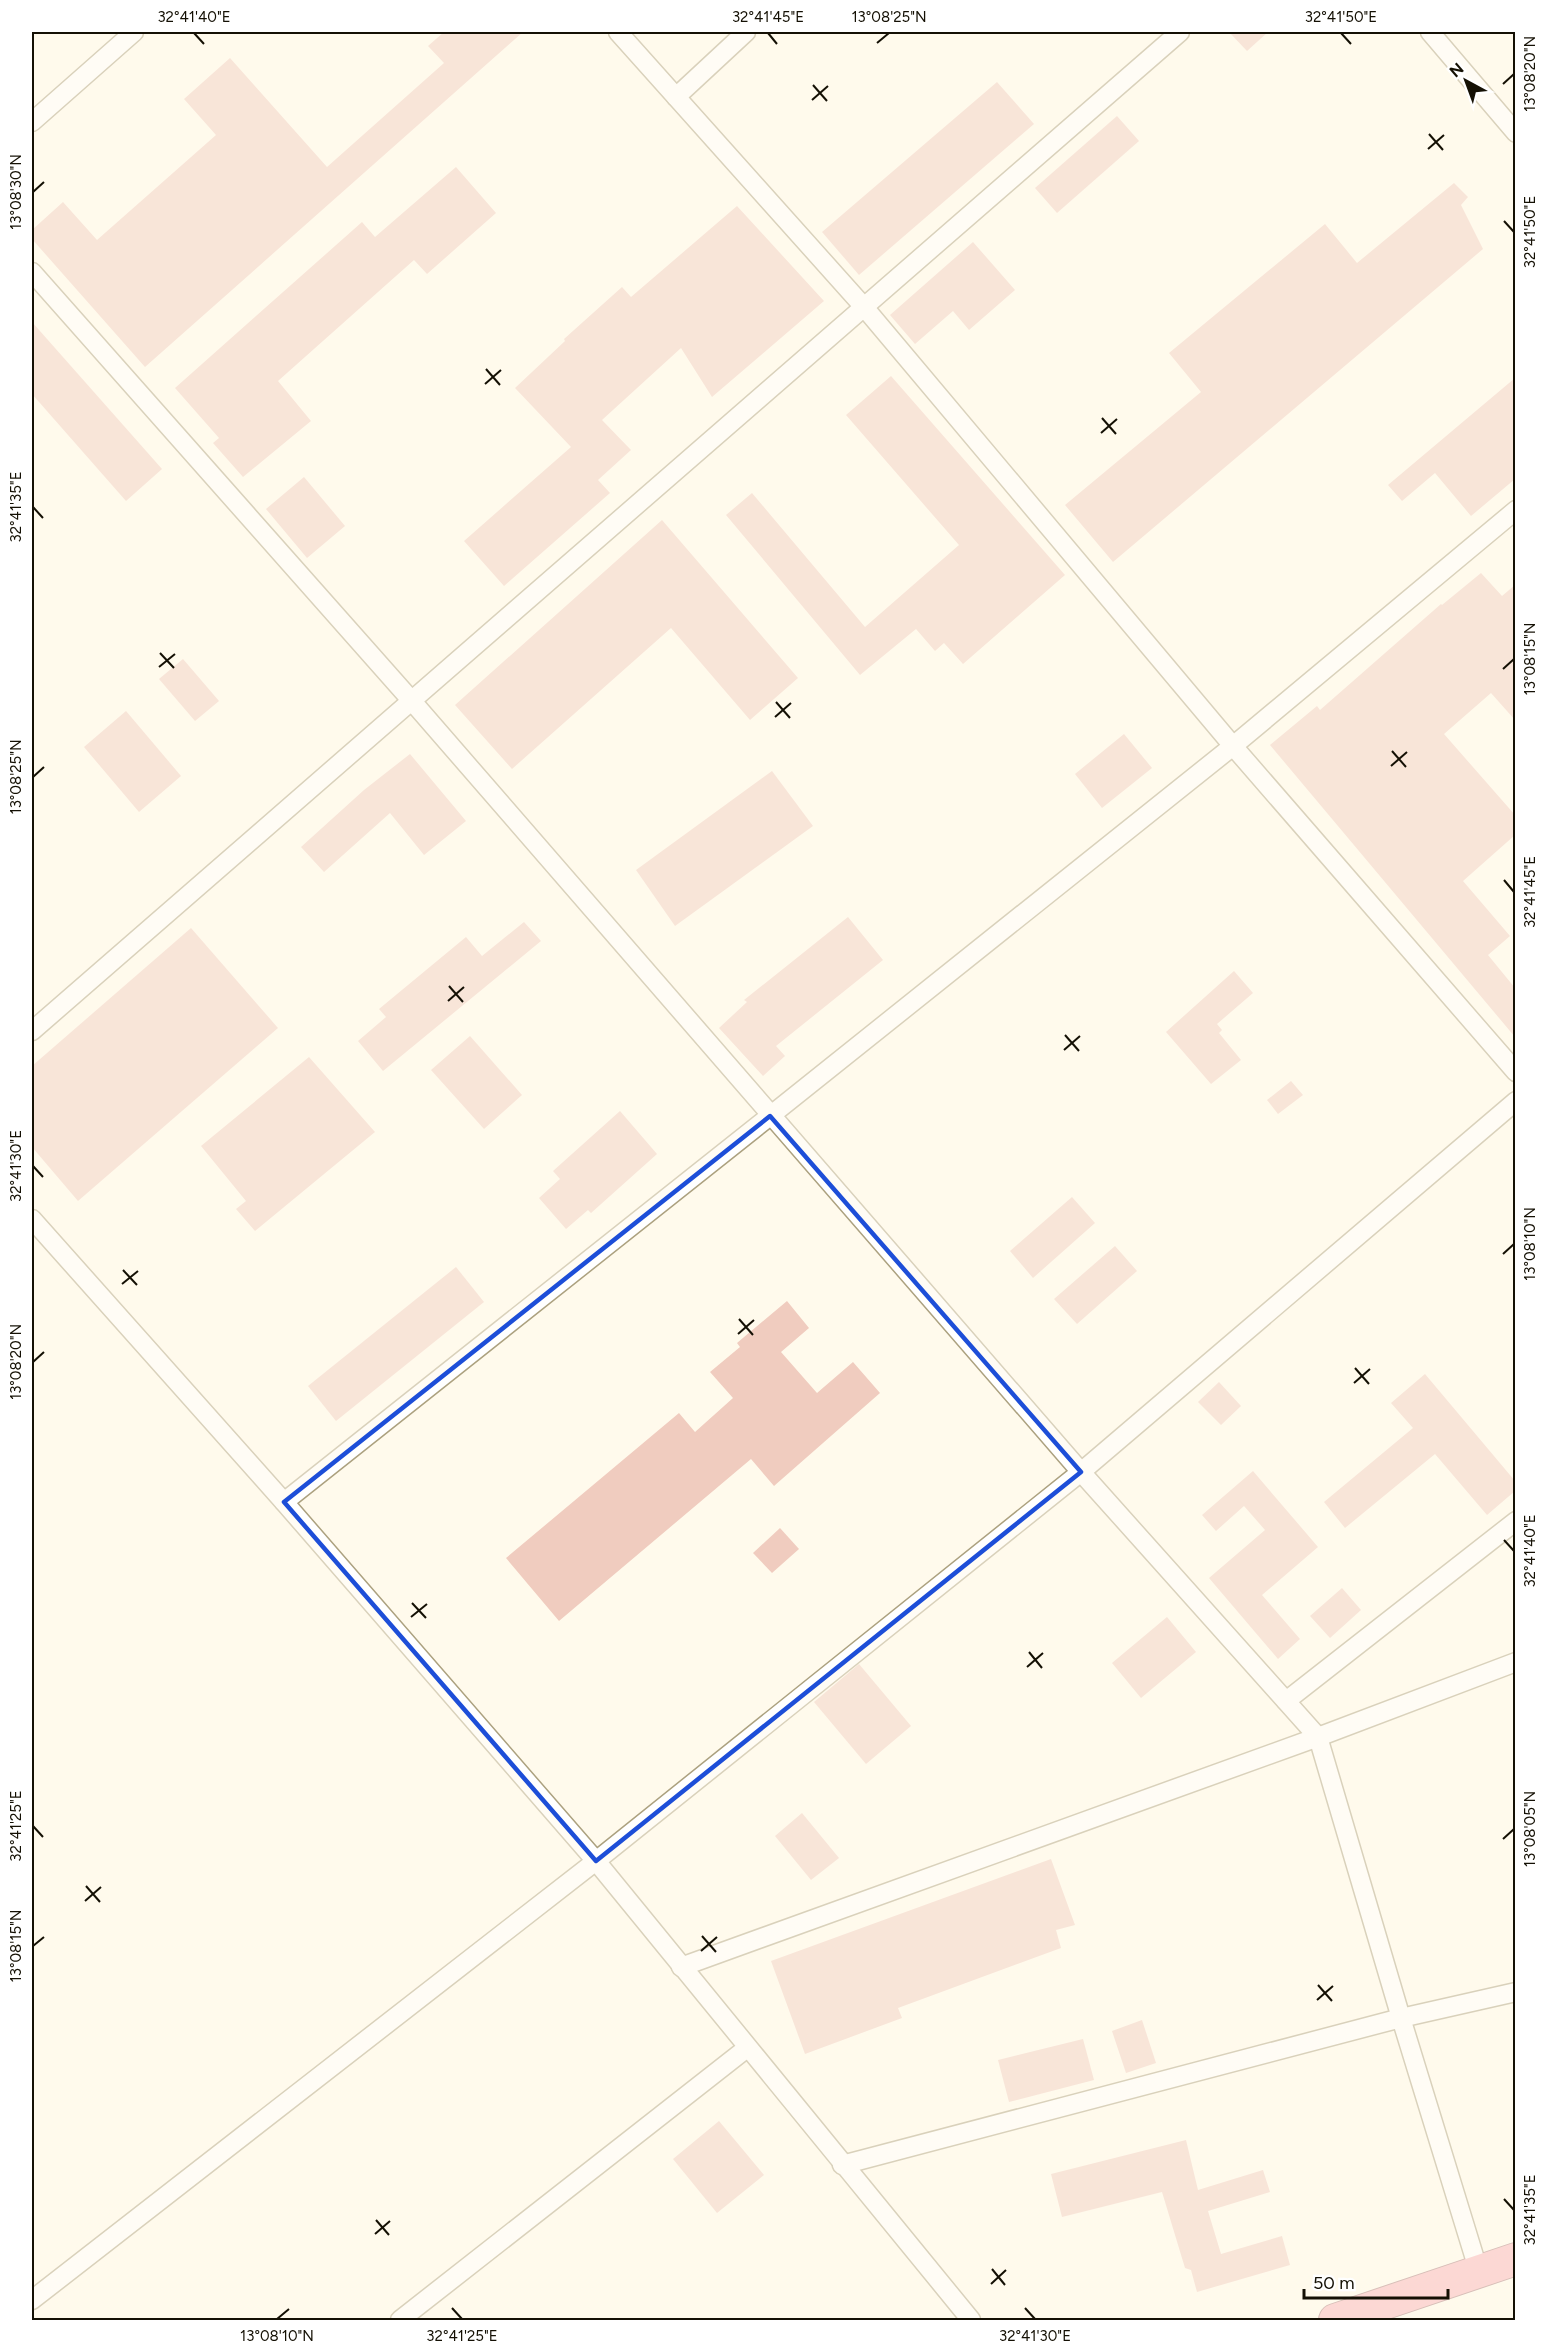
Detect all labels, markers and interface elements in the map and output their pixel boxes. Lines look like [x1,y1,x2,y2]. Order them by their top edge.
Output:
text: 32°41'40"E [157,8,231,26]
text: 32°41'45"E [732,8,804,26]
text: 13°08'25"N [851,8,927,26]
text: 32°41'50"E [1305,8,1377,26]
text: 13°08'20"N [1521,36,1539,112]
north arrow [1436,51,1496,111]
text: N [1446,59,1467,81]
text: 13°08'30"N [7,154,25,230]
text: 32°41'50"E [1521,196,1539,268]
text: 32°41'35"E [7,471,25,543]
text: 13°08'15"N [1521,623,1539,695]
text: 13°08'25"N [7,739,25,815]
text: 32°41'45"E [1521,856,1539,928]
text: 32°41'30"E [7,1130,25,1202]
text: 13°08'10"N [1521,1207,1539,1281]
text: 13°08'20"N [7,1324,25,1400]
text: 32°41'40"E [1521,1514,1539,1588]
text: 32°41'25"E [7,1790,25,1862]
text: 13°08'05"N [1521,1791,1539,1867]
text: 13°08'15"N [7,1910,25,1982]
text: 32°41'35"E [1521,2174,1539,2246]
scale bar [1304,2262,1448,2300]
text: 50 m [1313,2272,1355,2294]
text: 13°08'10"N [240,2327,314,2345]
text: 32°41'25"E [426,2327,498,2345]
text: 32°41'30"E [999,2327,1071,2345]

